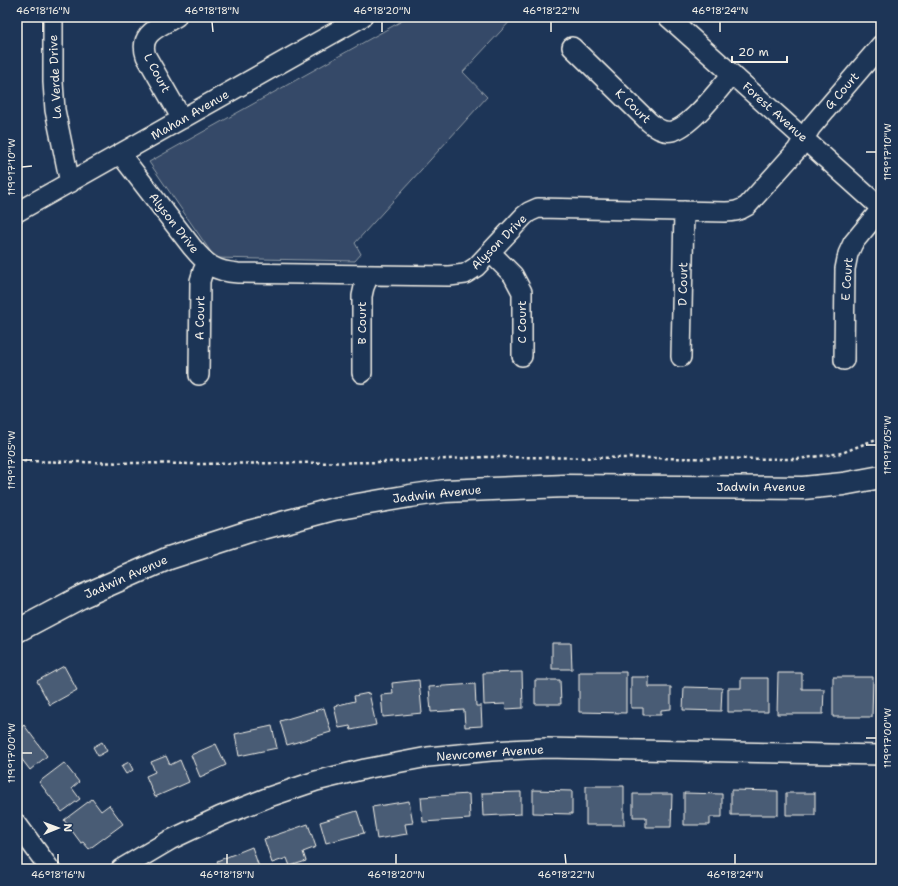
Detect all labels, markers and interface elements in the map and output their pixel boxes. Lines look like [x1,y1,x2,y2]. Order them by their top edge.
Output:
text: 46°18'16"N [16,4,70,17]
text: 46°18'18"N [185,4,239,17]
text: 46°18'20"N [353,4,411,17]
text: 46°18'22"N [522,4,580,17]
text: 46°18'24"N [692,4,748,17]
street label: La Verde Drive [45,34,65,120]
scale bar [732,38,787,64]
text: 20 m [738,44,769,60]
street label: L Court [140,50,174,96]
street label: G Court [821,69,863,113]
street label: Forest Avenue [739,79,811,146]
street label: K Court [612,85,654,127]
street label: Mahan Avenue [148,86,232,144]
text: 119°17'10"W [881,123,894,181]
text: 119°17'10"W [5,138,18,196]
street label: Alyson Drive [145,189,203,257]
street label: Alyson Drive [468,211,530,273]
street label: E Court [838,257,856,301]
street label: D Court [675,262,691,306]
street label: A Court [192,296,208,340]
street label: C Court [514,300,530,344]
street label: B Court [354,302,370,344]
text: 119°17'05"W [881,415,894,475]
text: 119°17'05"W [5,430,18,490]
street label: Jadwin Avenue [716,479,806,495]
street label: Jadwin Avenue [392,481,482,507]
street label: Jadwin Avenue [82,551,170,602]
text: 119°17'00"W [881,707,894,768]
text: 119°17'00"W [5,722,18,783]
street label: Newcomer Avenue [436,741,545,765]
north arrow [38,808,78,848]
text: N [60,823,75,833]
text: 46°18'16"N [31,868,85,881]
text: 46°18'18"N [200,868,254,881]
text: 46°18'20"N [367,868,425,881]
text: 46°18'22"N [537,868,595,881]
text: 46°18'24"N [707,868,763,881]

